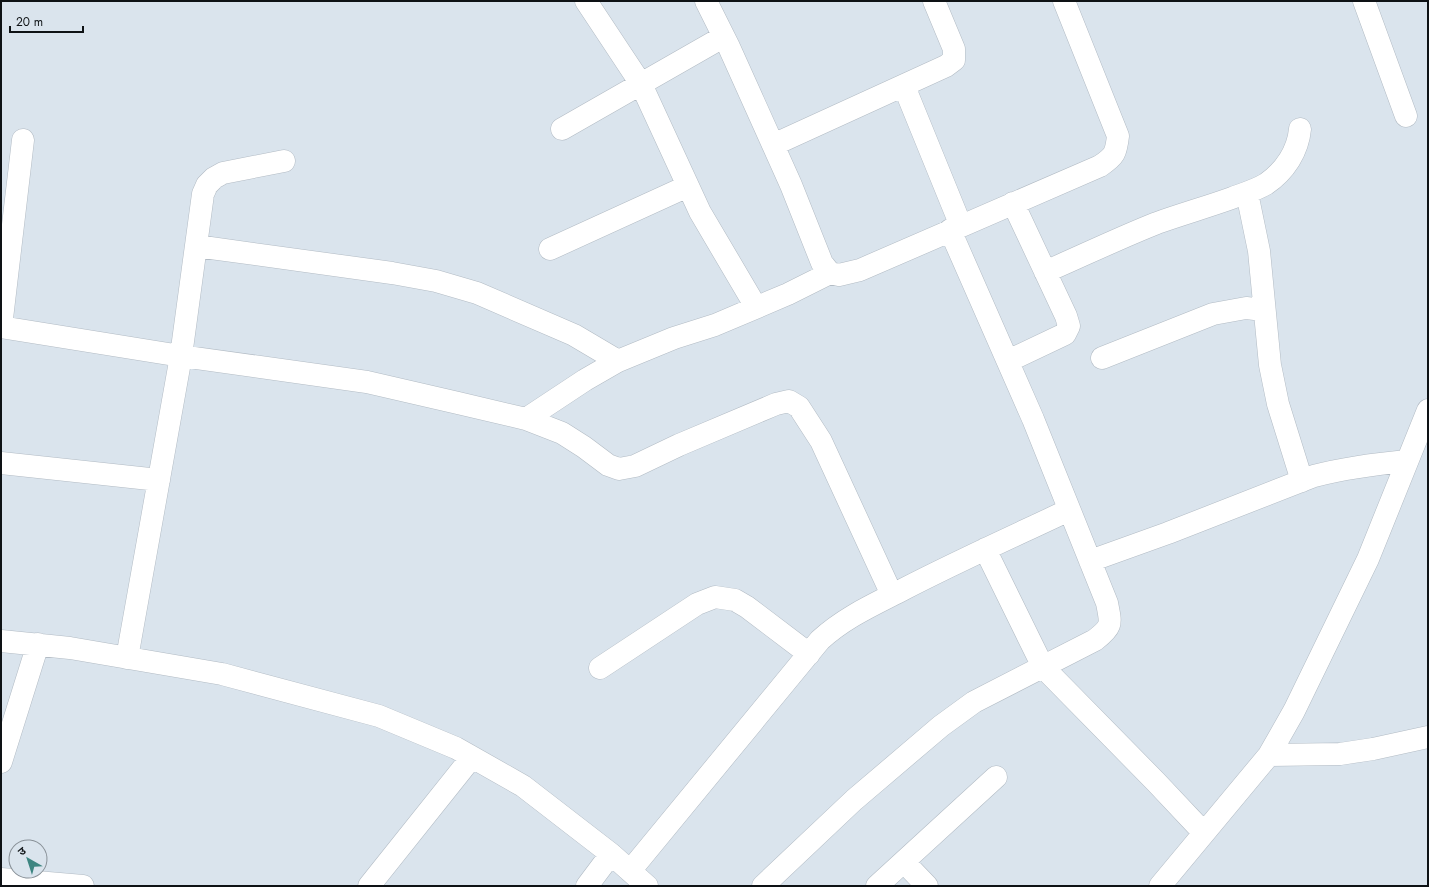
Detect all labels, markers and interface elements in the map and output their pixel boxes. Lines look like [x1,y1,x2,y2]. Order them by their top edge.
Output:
scale bar [10,8,83,34]
text: 20 m [16,13,43,31]
north arrow [8,839,48,879]
text: उ [14,843,30,859]

